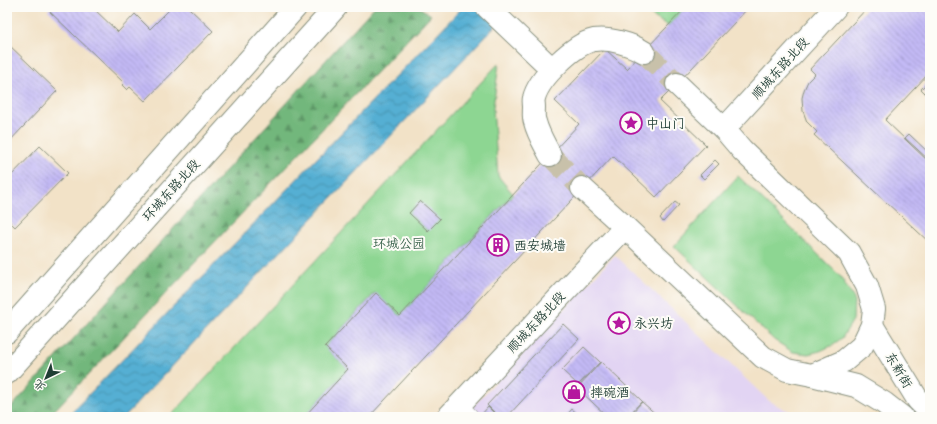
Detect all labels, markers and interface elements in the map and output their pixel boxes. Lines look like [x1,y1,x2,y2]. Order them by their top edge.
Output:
street label: 顺城东路北段 [745,31,815,105]
place icon: 中山门 [618,110,644,136]
place label: 中山门 [646,112,685,135]
street label: 环城东路北段 [136,153,206,227]
park label: 环城公园 [373,232,425,255]
building icon: 西安城墙 [485,232,511,258]
place label: 西安城墙 [514,234,566,257]
street label: 顺城东路北段 [501,286,571,358]
place icon: 永兴坊 [606,310,632,336]
place label: 永兴坊 [634,312,673,335]
street label: 东新街 [879,347,919,393]
north arrow [26,358,66,398]
text: 北 [29,374,50,396]
shop icon: 摔碗酒 [561,379,587,405]
place label: 摔碗酒 [590,381,629,404]

